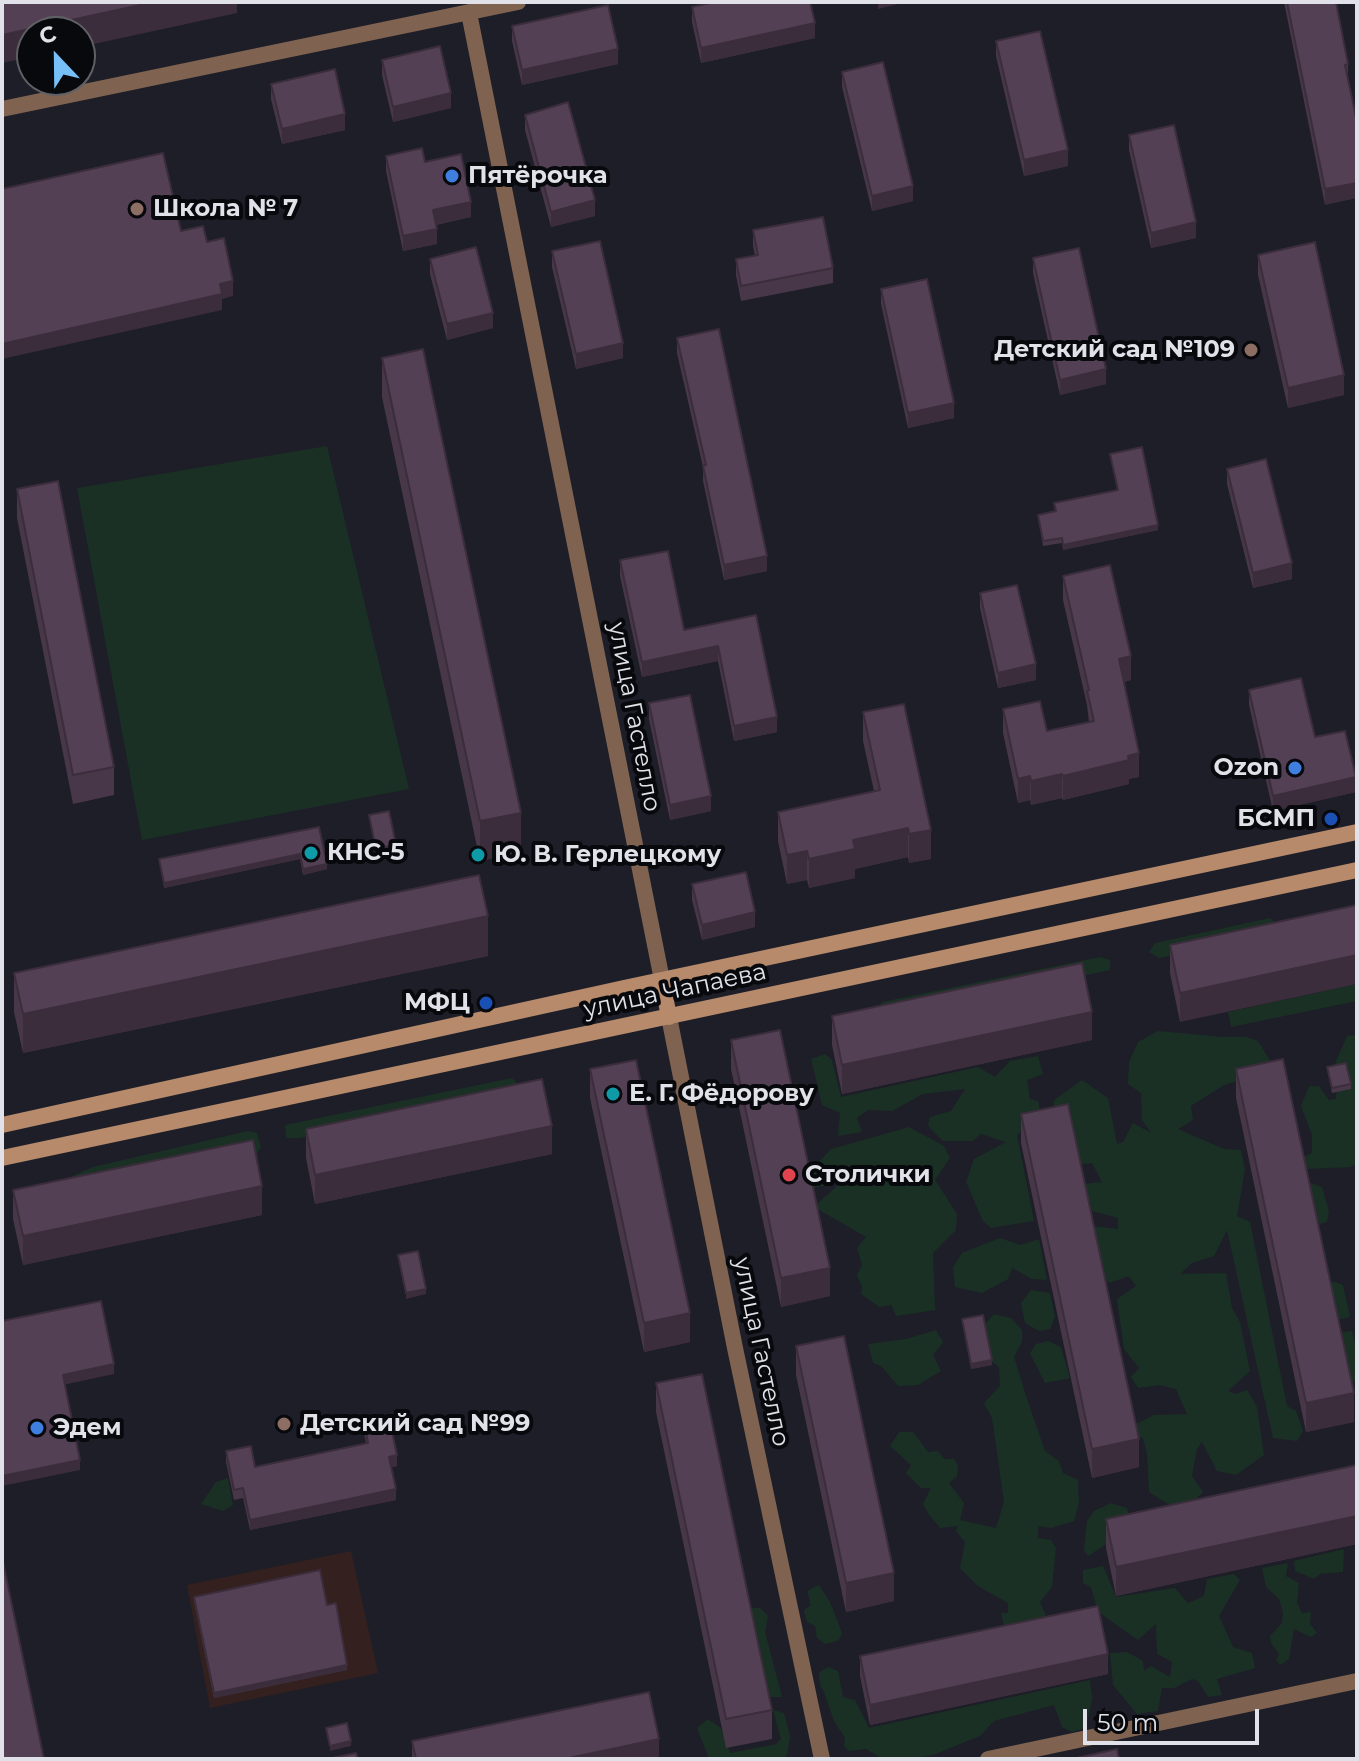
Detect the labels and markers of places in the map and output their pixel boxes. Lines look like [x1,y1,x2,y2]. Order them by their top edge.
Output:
place label: Пятёрочка [468,162,608,190]
marker: Пятёрочка [443,167,461,185]
place label: Школа № 7 [153,195,298,223]
marker: Школа № 7 [128,200,146,218]
place label: Детский сад №109 [994,336,1235,364]
marker: Детский сад №109 [1242,341,1260,359]
place label: Ozon [1214,754,1279,782]
marker: Ozon [1286,759,1304,777]
place label: БСМП [1237,805,1315,833]
marker: БСМП [1322,810,1340,828]
place label: КНС-5 [327,839,405,867]
place label: Ю. В. Герлецкому [494,841,721,869]
marker: КНС-5 [302,844,320,862]
marker: Ю. В. Герлецкому [469,846,487,864]
place label: МФЦ [404,989,470,1017]
marker: МФЦ [477,994,495,1012]
place label: Е. Г. Фёдорову [629,1080,814,1108]
marker: Е. Г. Фёдорову [604,1085,622,1103]
place label: Столички [805,1161,931,1189]
marker: Столички [780,1166,798,1184]
place label: Детский сад №99 [300,1410,530,1438]
place label: Эдем [53,1414,122,1442]
marker: Детский сад №99 [275,1415,293,1433]
marker: Эдем [28,1419,46,1437]

